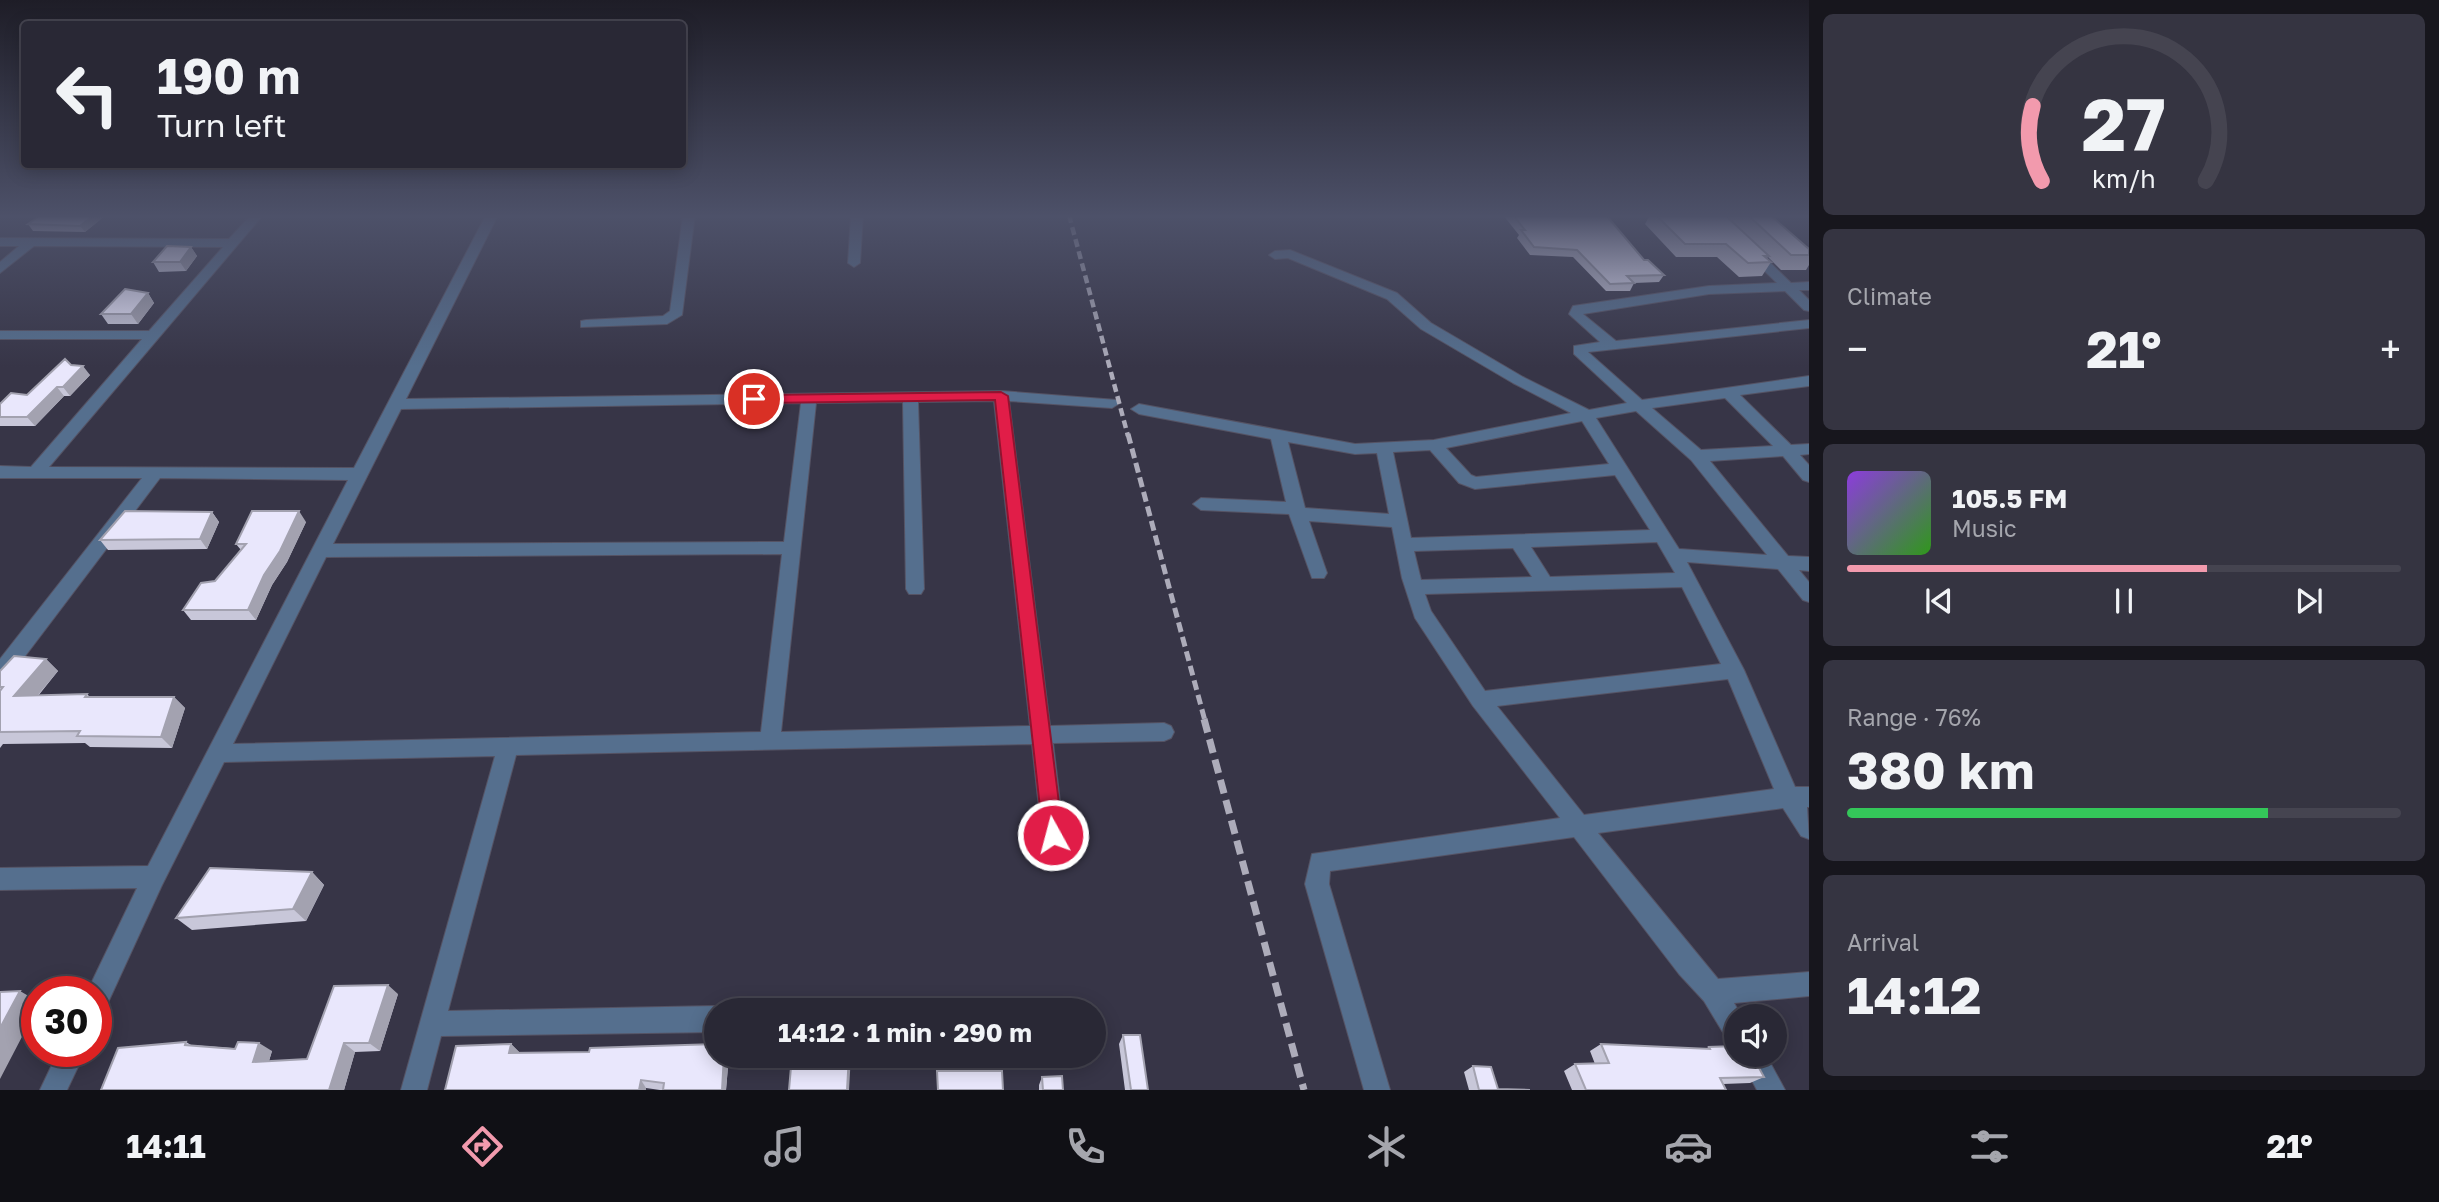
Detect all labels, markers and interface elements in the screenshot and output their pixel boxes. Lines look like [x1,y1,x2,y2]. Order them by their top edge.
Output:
text: 190 m [157,46,300,105]
icon: left [42,49,133,140]
text: 27 [2082,80,2166,167]
text: Turn left [157,106,286,144]
text: km/h [2092,162,2156,193]
text: Climate [1847,282,1932,310]
text: 21° [2086,317,2162,379]
text: − [1847,326,1868,371]
text: + [2380,326,2401,371]
pin [724,369,784,429]
icon: arrive [735,380,773,418]
text: 105.5 FM [1952,483,2067,514]
text: Music [1952,514,2017,542]
icon: previous [1920,582,1958,620]
icon: pause [2105,582,2143,620]
icon: next [2290,582,2328,620]
text: Range · 76% [1847,703,1981,731]
text: 380 km [1847,738,2034,800]
position arrow [1016,798,1090,872]
text: Arrival [1847,928,1919,956]
text: 14:12 [1847,963,1981,1025]
speed limit sign: 30 [21,976,112,1067]
map controls [1724,1004,1787,1067]
button: sound [1724,1004,1787,1067]
text: 14:12 · 1 min · 290 m [778,1017,1032,1048]
icon: directions [458,1122,507,1171]
icon: music [760,1122,809,1171]
icon: phone [1061,1122,1110,1171]
icon: climate [1362,1122,1411,1171]
icon: car [1664,1122,1713,1171]
icon: filters [1965,1122,2014,1171]
text: 14:11 [126,1127,206,1165]
text: 21° [2266,1127,2313,1165]

